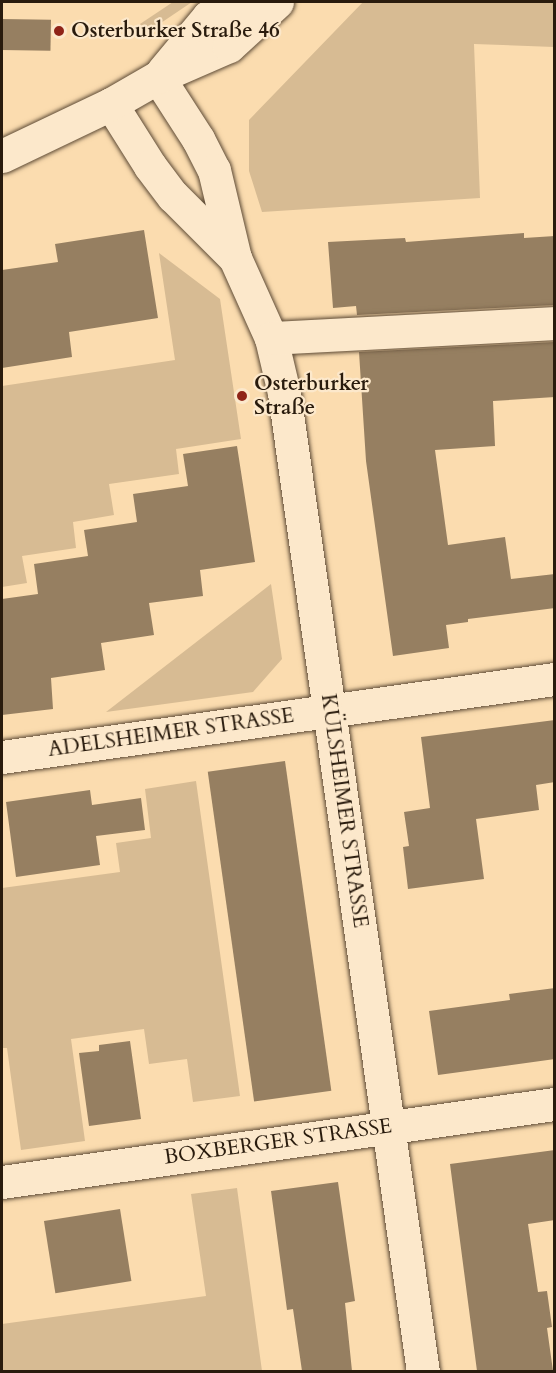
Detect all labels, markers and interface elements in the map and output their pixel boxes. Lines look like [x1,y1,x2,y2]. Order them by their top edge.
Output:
place label: Osterburker Straße 46 [71,18,280,44]
marker: Osterburker Straße 46 [52,24,66,38]
place label: Osterburker Straße [254,371,369,421]
marker: Osterburker Straße [235,389,249,403]
street label: KÜLSHEIMER STRASSE [315,692,373,930]
street label: ADELSHEIMER STRASSE [46,703,296,763]
street label: BOXBERGER STRASSE [162,1114,394,1170]

